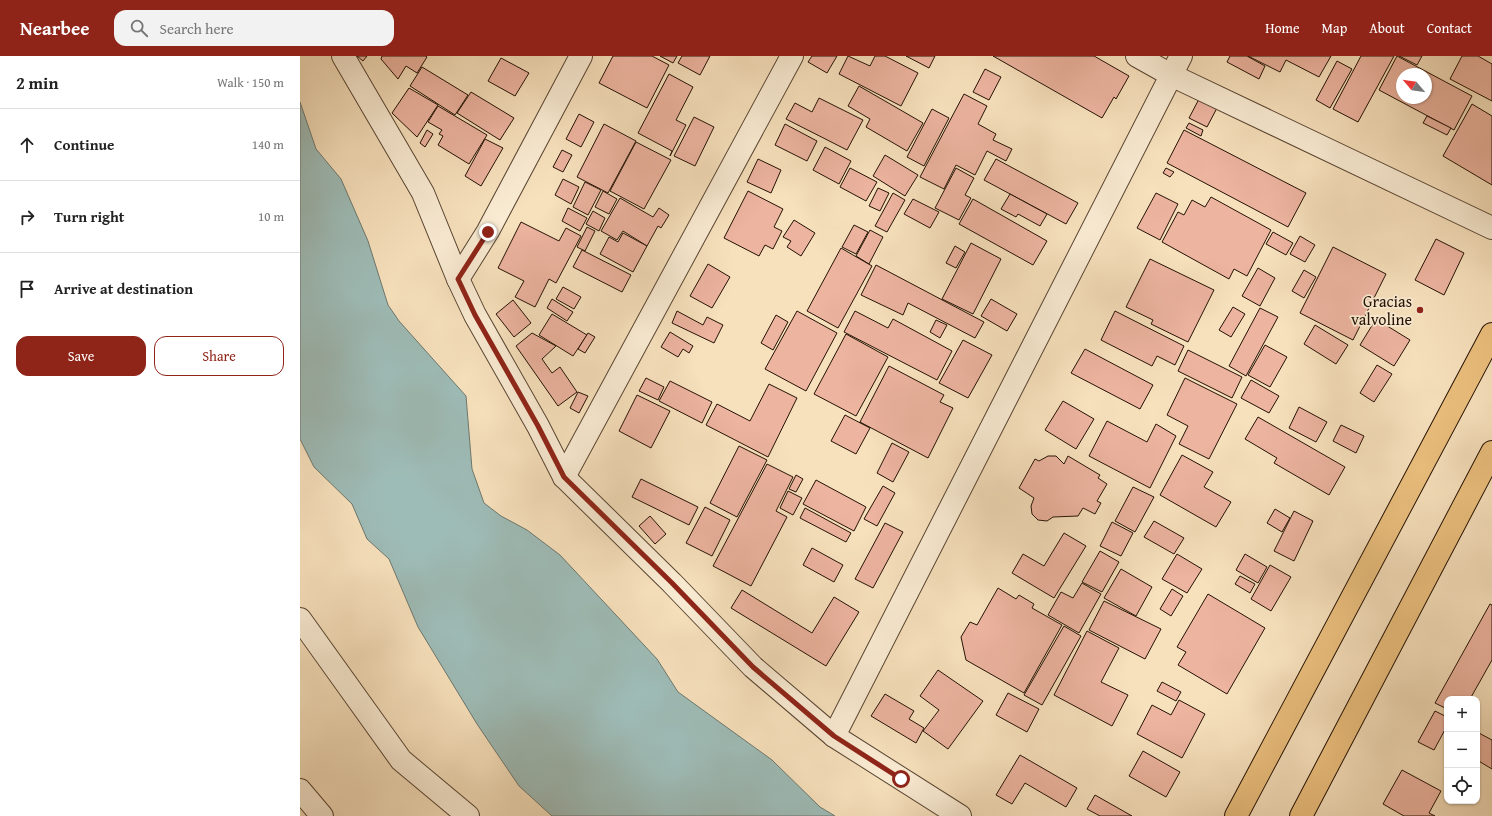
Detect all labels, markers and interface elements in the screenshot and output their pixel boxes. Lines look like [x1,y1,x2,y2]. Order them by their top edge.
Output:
search box [114,10,394,46]
text: Nearbee [20,14,90,42]
icon: search [128,17,150,39]
text: Search here [160,18,234,39]
text: Home [1265,18,1300,38]
text: Map [1322,18,1347,38]
text: About [1369,18,1405,38]
text: Contact [1427,18,1472,38]
north arrow [1396,68,1432,104]
text: 2 min [16,70,58,95]
text: Walk · 150 m [217,73,284,92]
icon: ahead [16,134,38,156]
text: Continue [54,134,115,155]
text: 140 m [252,135,284,154]
icon: right [16,206,38,228]
text: Turn right [54,206,125,227]
text: 10 m [258,207,284,226]
route end [479,223,497,241]
icon: arrive [16,278,38,300]
text: Arrive at destination [54,278,193,299]
place label: Gracias valvoline [1351,289,1412,331]
marker: Gracias valvoline [1415,305,1425,315]
button: Save [16,336,146,376]
button: Share [154,336,284,376]
map controls [1444,696,1480,804]
button: + [1444,696,1480,732]
button: − [1444,732,1480,768]
button: locate [1444,768,1480,804]
route start [892,770,910,788]

